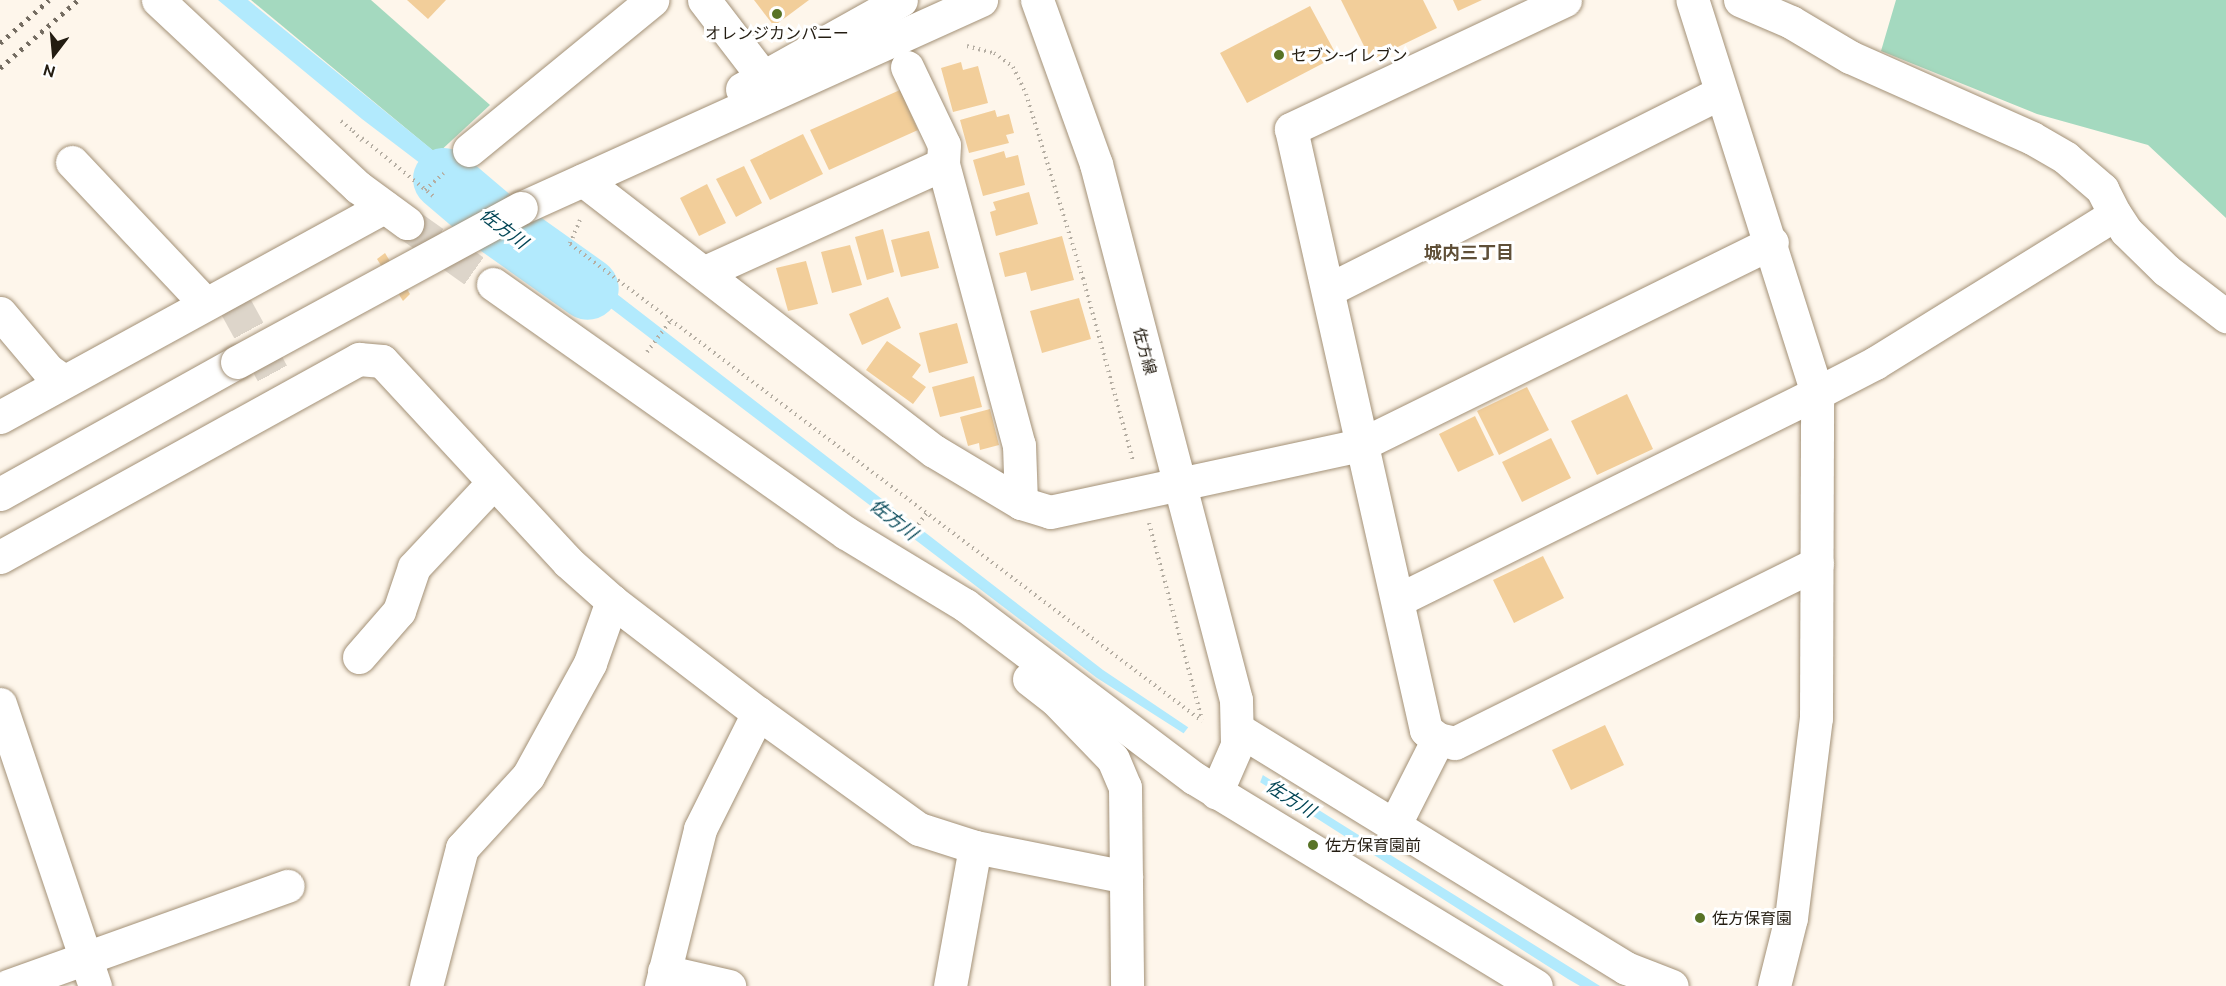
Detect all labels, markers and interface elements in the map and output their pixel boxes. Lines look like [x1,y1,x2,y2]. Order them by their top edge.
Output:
marker: オレンジカンパニー [770,7,784,21]
place label: オレンジカンパニー [705,23,849,43]
north arrow [24,24,84,84]
place label: セブン-イレブン [1291,45,1408,65]
marker: セブン-イレブン [1272,48,1286,62]
text: N [41,61,57,82]
water label: 佐方川 [476,203,532,253]
district label: 城内三丁目 [1424,241,1514,263]
street label: 佐方線 [1130,325,1160,377]
water label: 佐方川 [866,494,922,544]
water label: 佐方川 [1262,775,1320,821]
place label: 佐方保育園前 [1325,835,1421,855]
marker: 佐方保育園前 [1306,838,1320,852]
place label: 佐方保育園 [1712,908,1792,928]
marker: 佐方保育園 [1693,911,1707,925]

